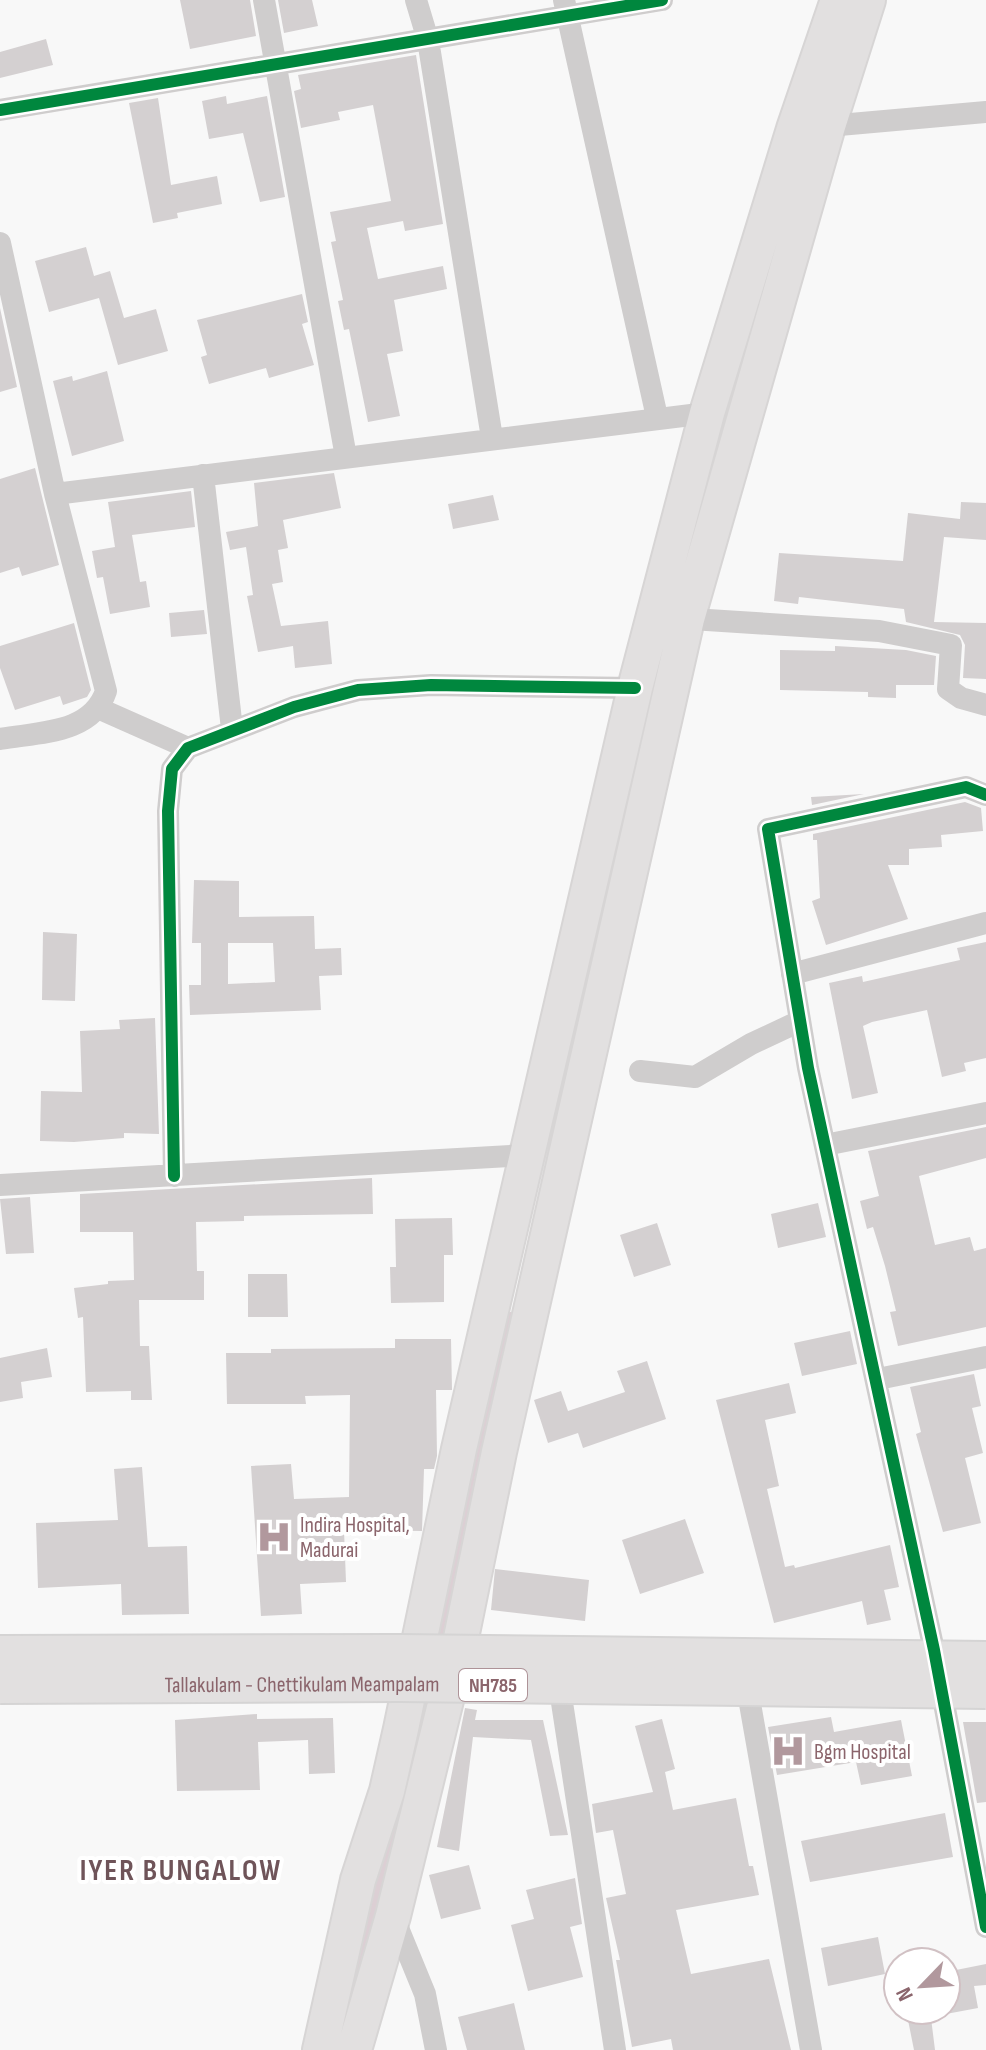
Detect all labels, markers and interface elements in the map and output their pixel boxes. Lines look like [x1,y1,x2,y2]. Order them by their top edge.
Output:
place label: Indira Hospital, Madurai [300,1512,410,1564]
hospital icon: Indira Hospital, Madurai [255,1518,293,1556]
road number: NH785 [459,1669,527,1701]
street label: Tallakulam - Chettikulam Meampalam [164,1671,440,1699]
hospital icon: Bgm Hospital [769,1732,807,1770]
place label: Bgm Hospital [814,1739,911,1766]
district label: IYER BUNGALOW [80,1853,282,1889]
north arrow [882,1946,962,2026]
text: N [891,1983,920,2005]

